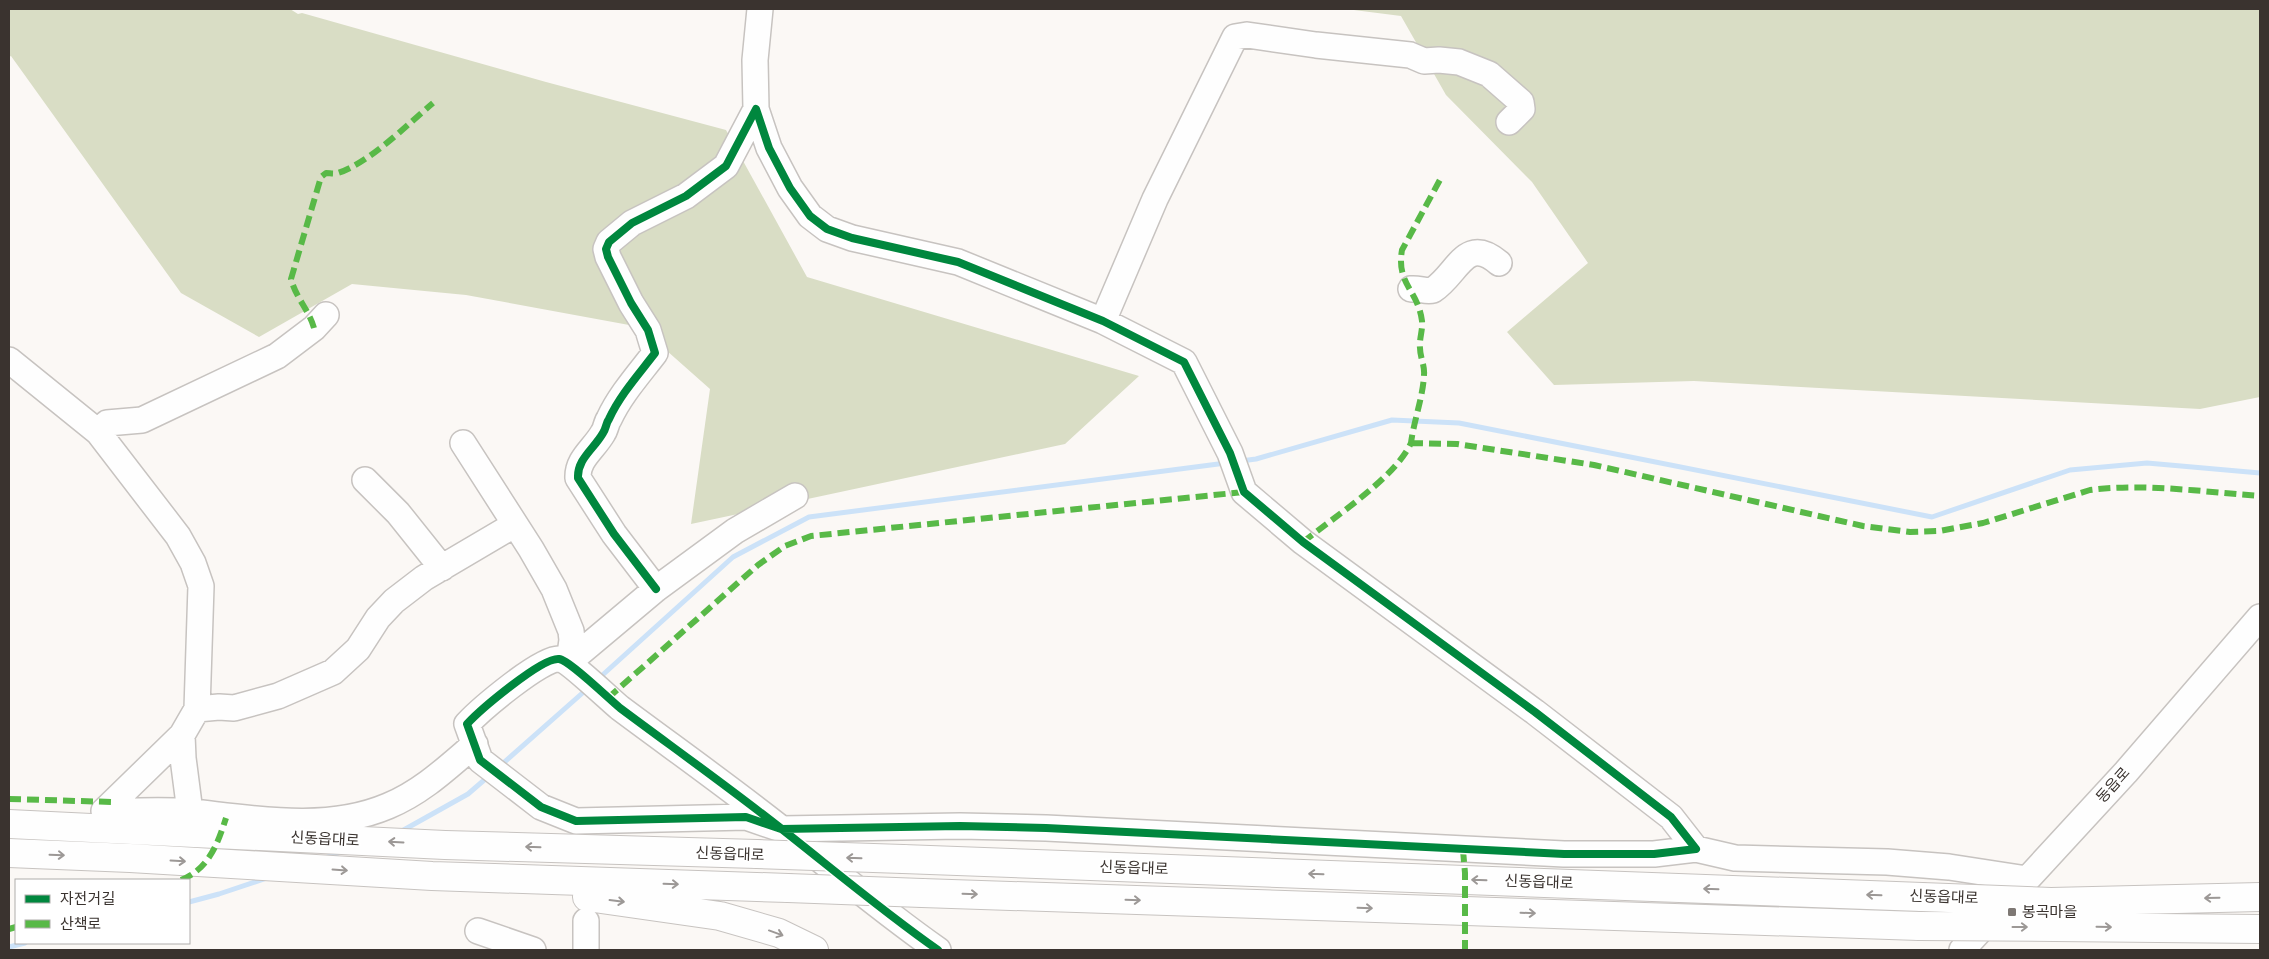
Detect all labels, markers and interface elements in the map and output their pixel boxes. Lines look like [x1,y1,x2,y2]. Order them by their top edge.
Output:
street label: 동읍로 [2091,762,2134,807]
street label: 신동읍대로 [290,826,360,851]
one-way arrow [389,838,405,847]
street label: 신동읍대로 [695,842,765,865]
one-way arrow [526,843,542,852]
one-way arrow [49,850,65,860]
one-way arrow [847,853,863,862]
one-way arrow [170,856,186,865]
street label: 신동읍대로 [1099,856,1169,879]
one-way arrow [332,866,348,875]
one-way arrow [1309,870,1325,879]
street label: 신동읍대로 [1504,870,1574,893]
one-way arrow [1471,876,1487,885]
legend [15,879,190,944]
one-way arrow [662,879,679,889]
one-way arrow [1703,884,1719,893]
street label: 신동읍대로 [1909,885,1979,908]
text: 자전거길 [60,888,115,909]
one-way arrow [962,890,978,899]
one-way arrow [1866,890,1882,899]
one-way arrow [2204,894,2220,903]
one-way arrow [1124,895,1141,905]
one-way arrow [609,896,625,906]
place label: 봉곡마을 [2022,901,2077,922]
one-way arrow [1357,903,1373,912]
marker: 봉곡마을 [2006,906,2018,918]
one-way arrow [1519,908,1535,918]
text: 산책로 [60,913,101,934]
one-way arrow [2012,922,2028,932]
one-way arrow [2096,922,2112,932]
one-way arrow [768,929,783,938]

